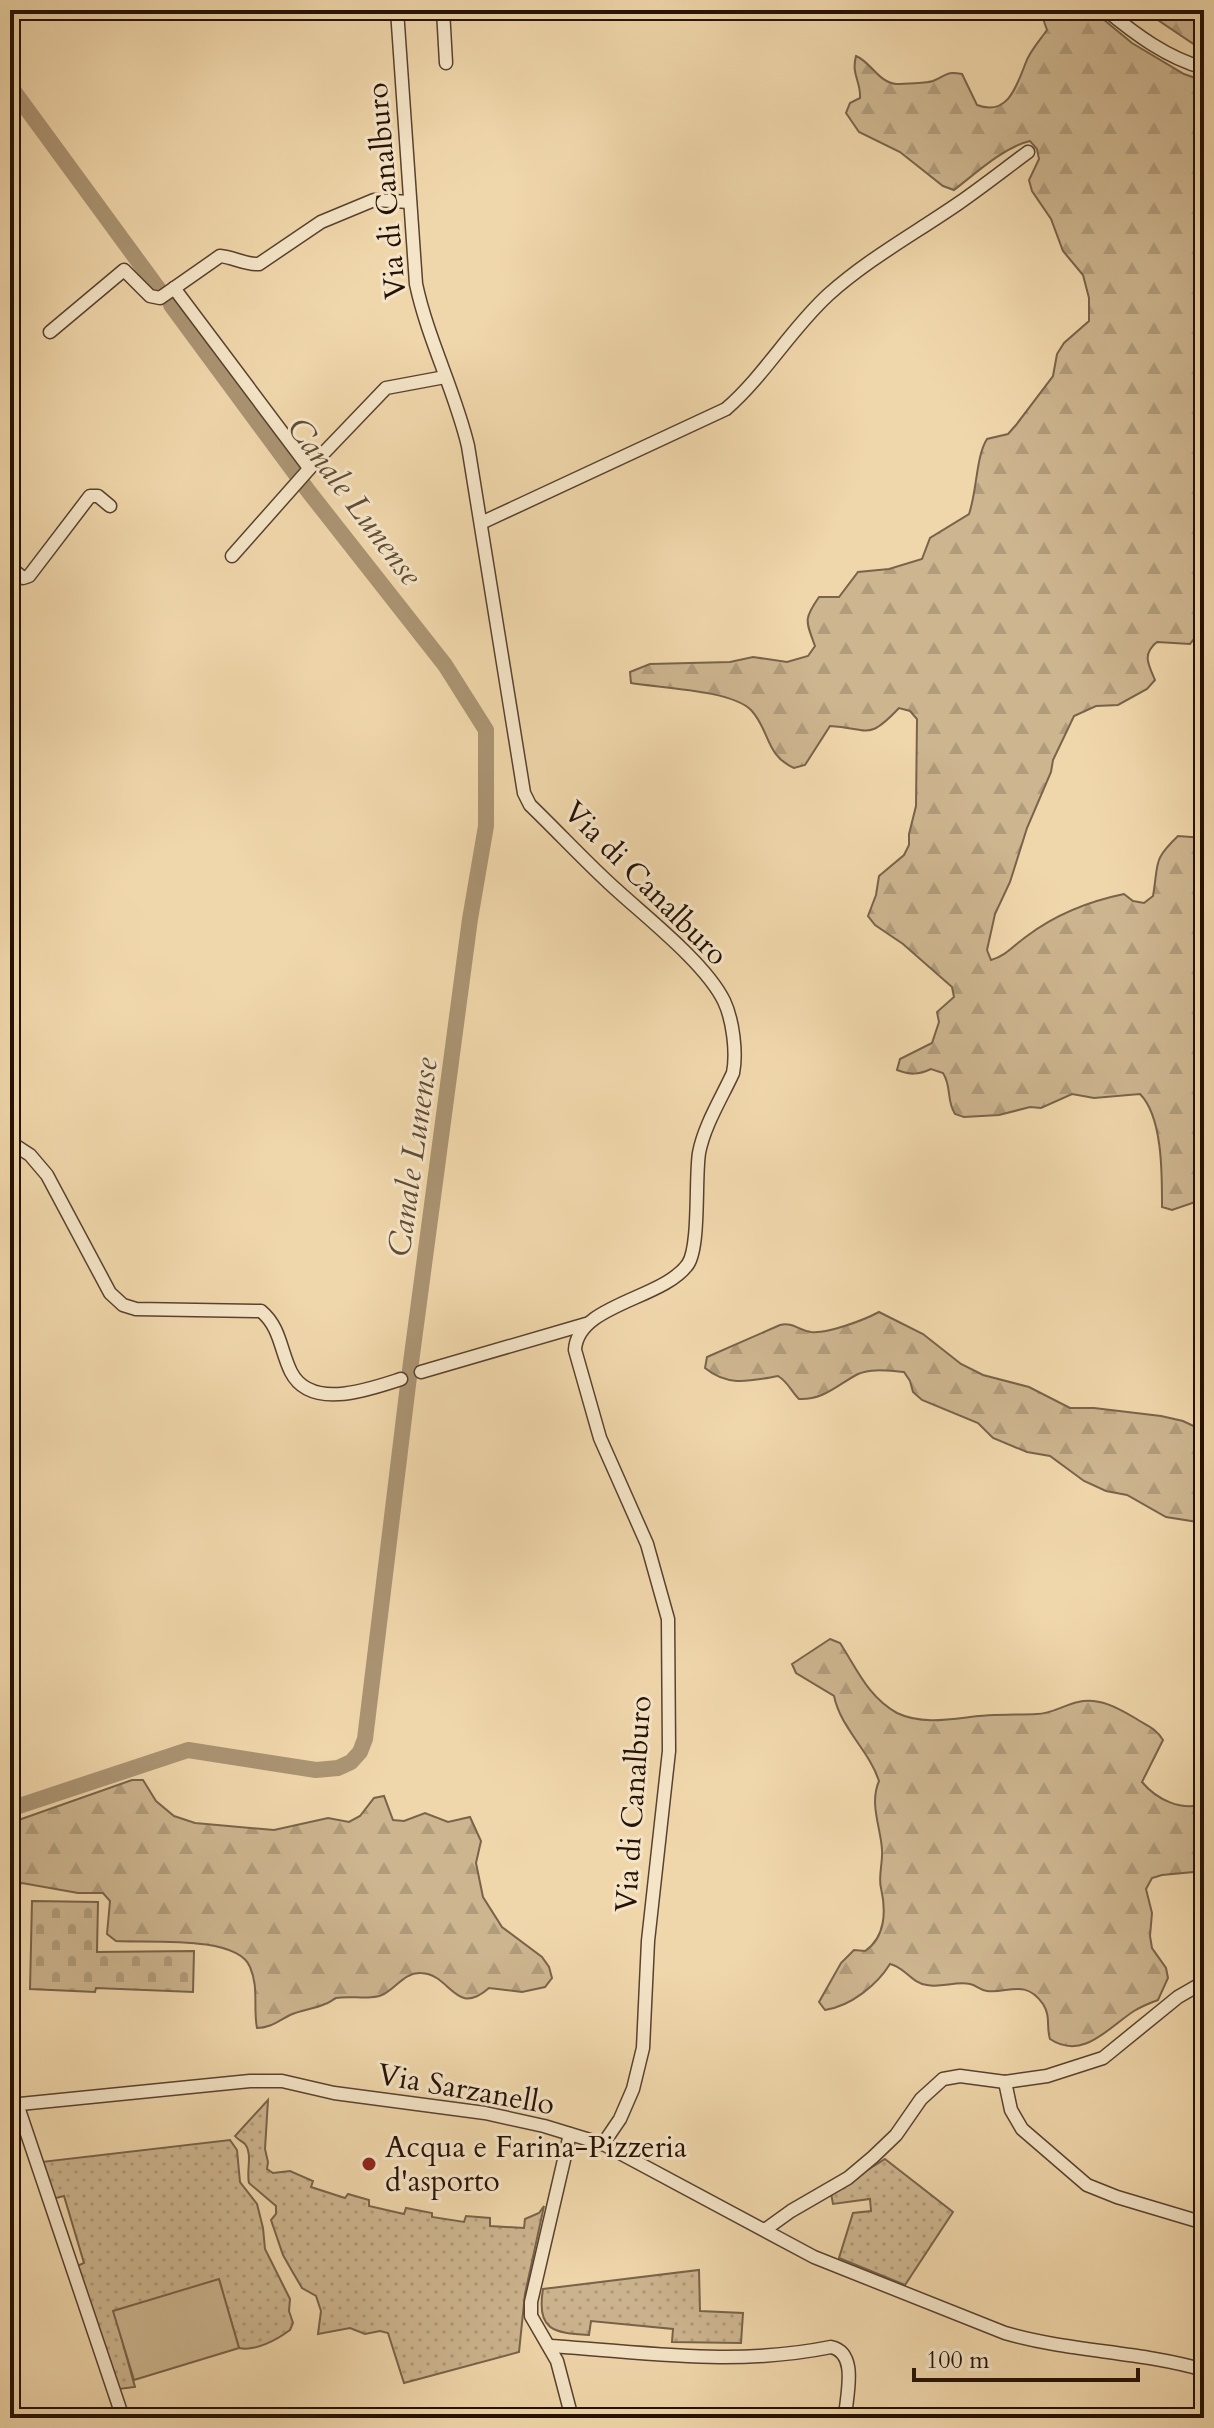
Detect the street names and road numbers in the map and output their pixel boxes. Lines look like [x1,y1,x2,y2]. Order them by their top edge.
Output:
street label: Via di Canalburo [357,81,416,301]
street label: Via di Canalburo [554,792,737,975]
street label: Via di Canalburo [605,1694,662,1914]
street label: Via Sarzanello [374,2054,558,2125]

